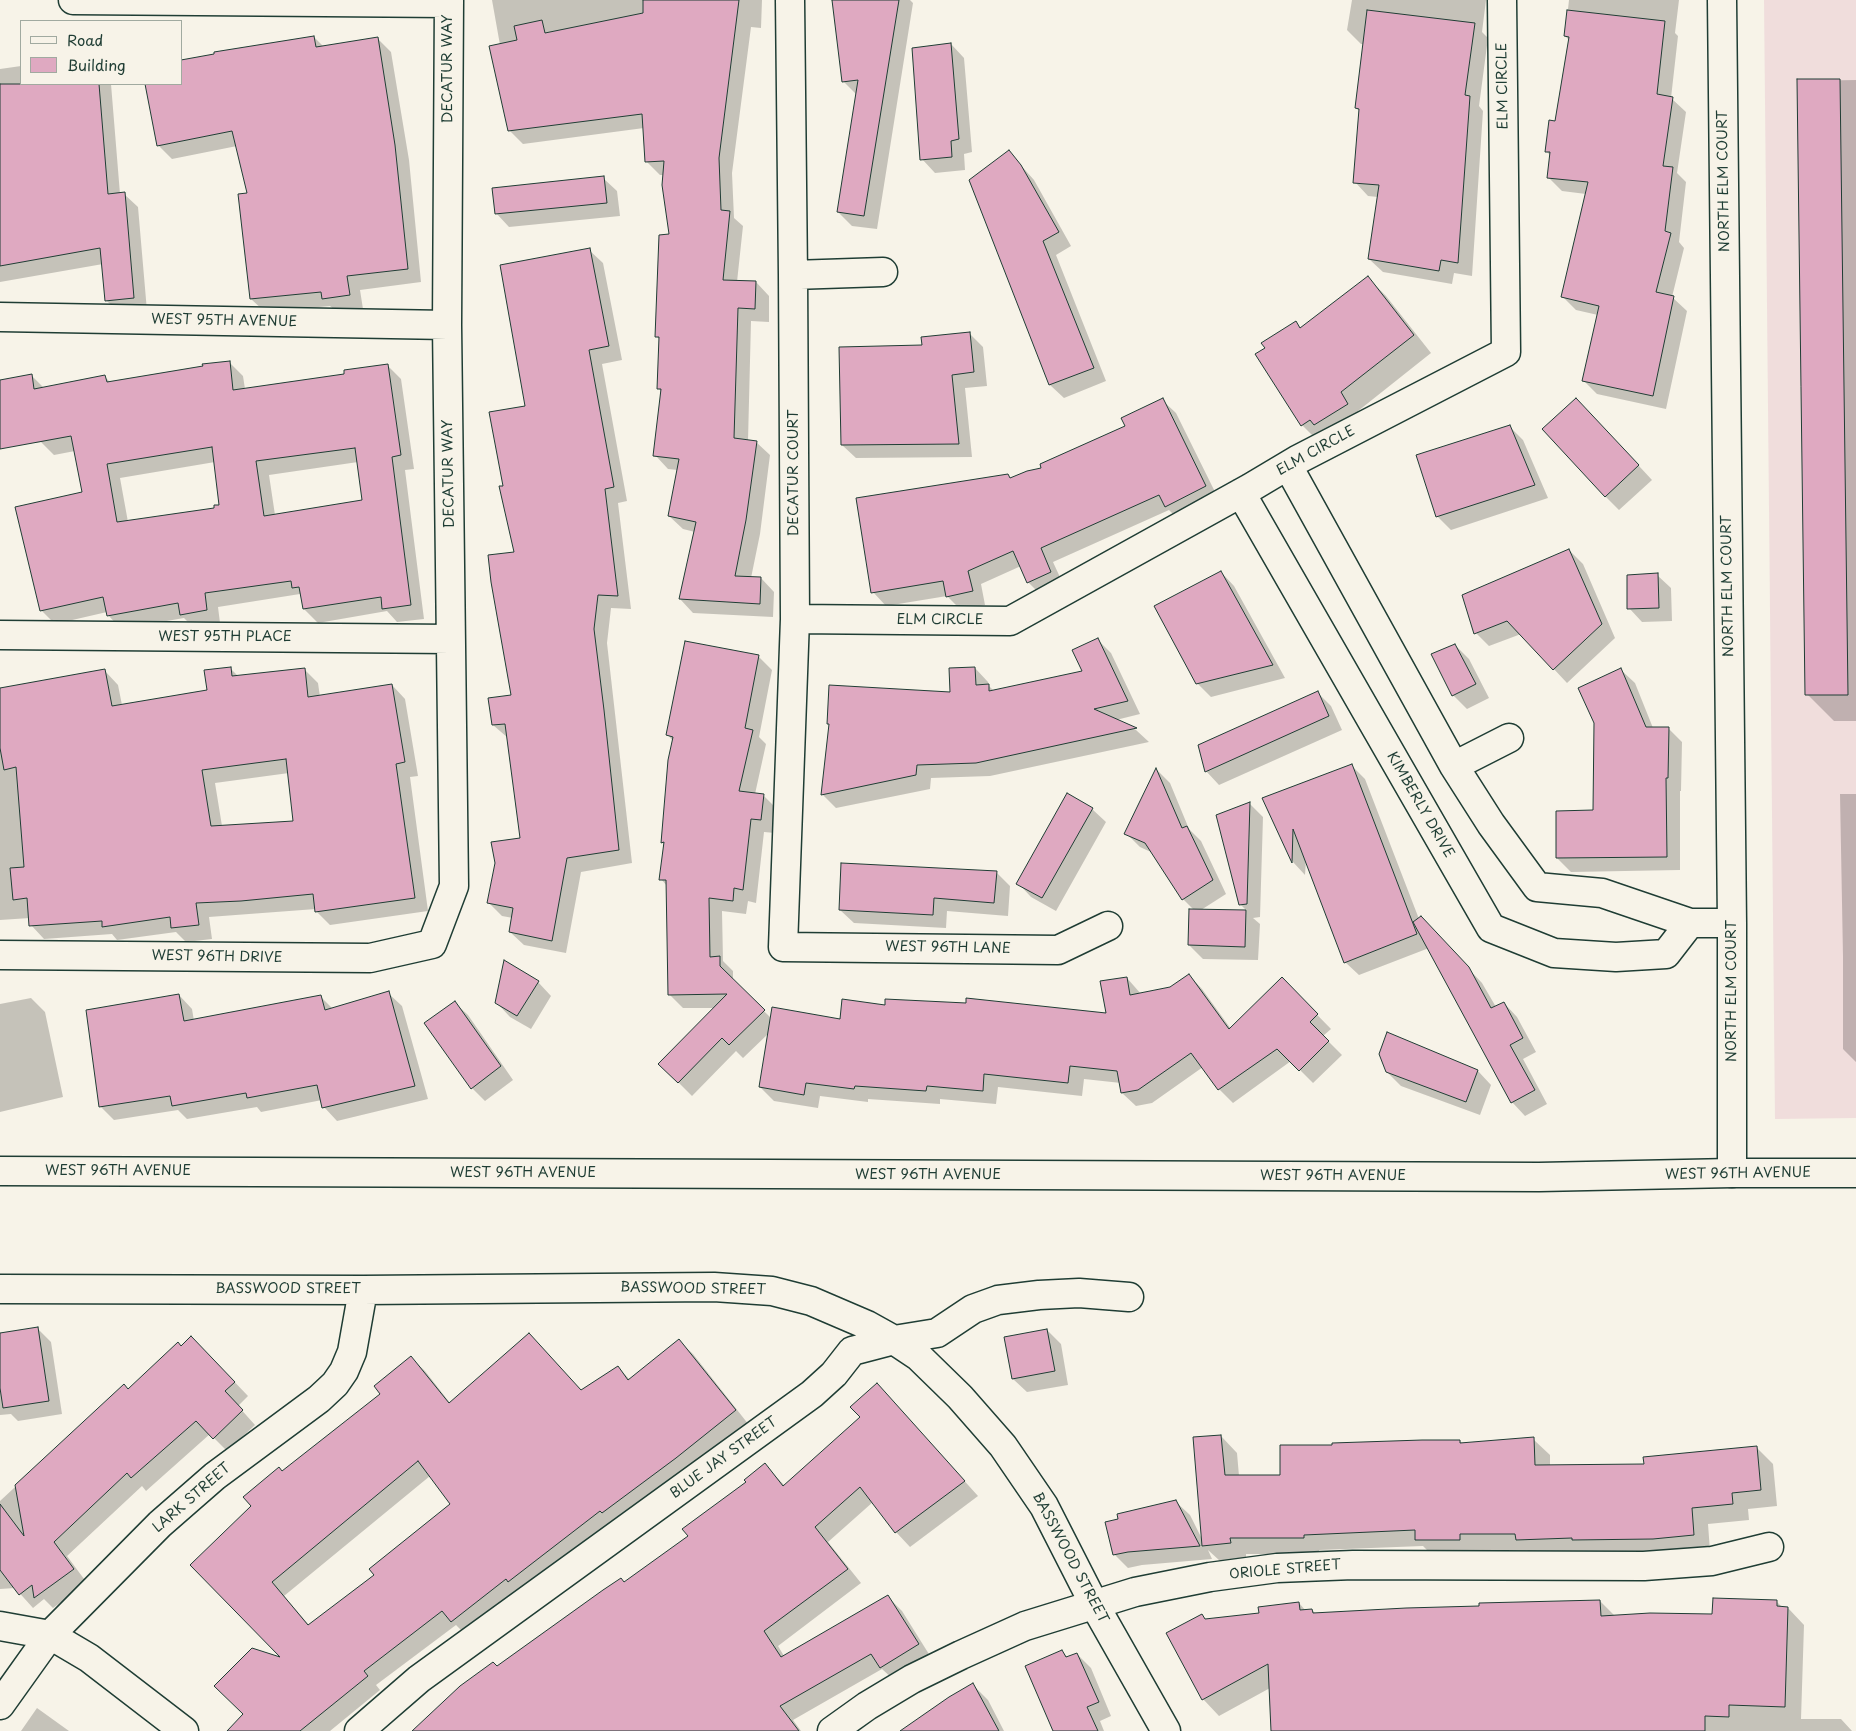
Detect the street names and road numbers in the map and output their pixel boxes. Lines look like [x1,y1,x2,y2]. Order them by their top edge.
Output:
street label: DECATUR WAY [440,15,456,123]
street label: ELM CIRCLE [1494,42,1512,130]
street label: NORTH ELM COURT [1714,110,1734,252]
street label: WEST 95TH AVENUE [151,311,297,331]
street label: DECATUR COURT [786,409,802,537]
street label: DECATUR WAY [440,419,458,529]
street label: ELM CIRCLE [1274,423,1358,479]
street label: NORTH ELM COURT [1718,515,1738,657]
street label: ELM CIRCLE [897,612,983,628]
street label: WEST 95TH PLACE [158,629,292,645]
street label: KIMBERLY DRIVE [1383,749,1457,861]
street label: NORTH ELM COURT [1724,920,1740,1062]
street label: WEST 96TH LANE [885,939,1011,957]
street label: WEST 96TH DRIVE [151,947,283,967]
street label: WEST 96TH AVENUE [45,1163,191,1179]
street label: WEST 96TH AVENUE [1665,1164,1811,1184]
street label: WEST 96TH AVENUE [450,1165,596,1181]
street label: WEST 96TH AVENUE [855,1167,1001,1183]
street label: WEST 96TH AVENUE [1260,1168,1406,1184]
street label: BASSWOOD STREET [620,1279,766,1299]
street label: BASSWOOD STREET [215,1281,361,1297]
street label: BLUE JAY STREET [667,1414,781,1502]
street label: LARK STREET [150,1460,234,1536]
street label: BASSWOOD STREET [1028,1490,1112,1626]
street label: ORIOLE STREET [1228,1557,1342,1583]

